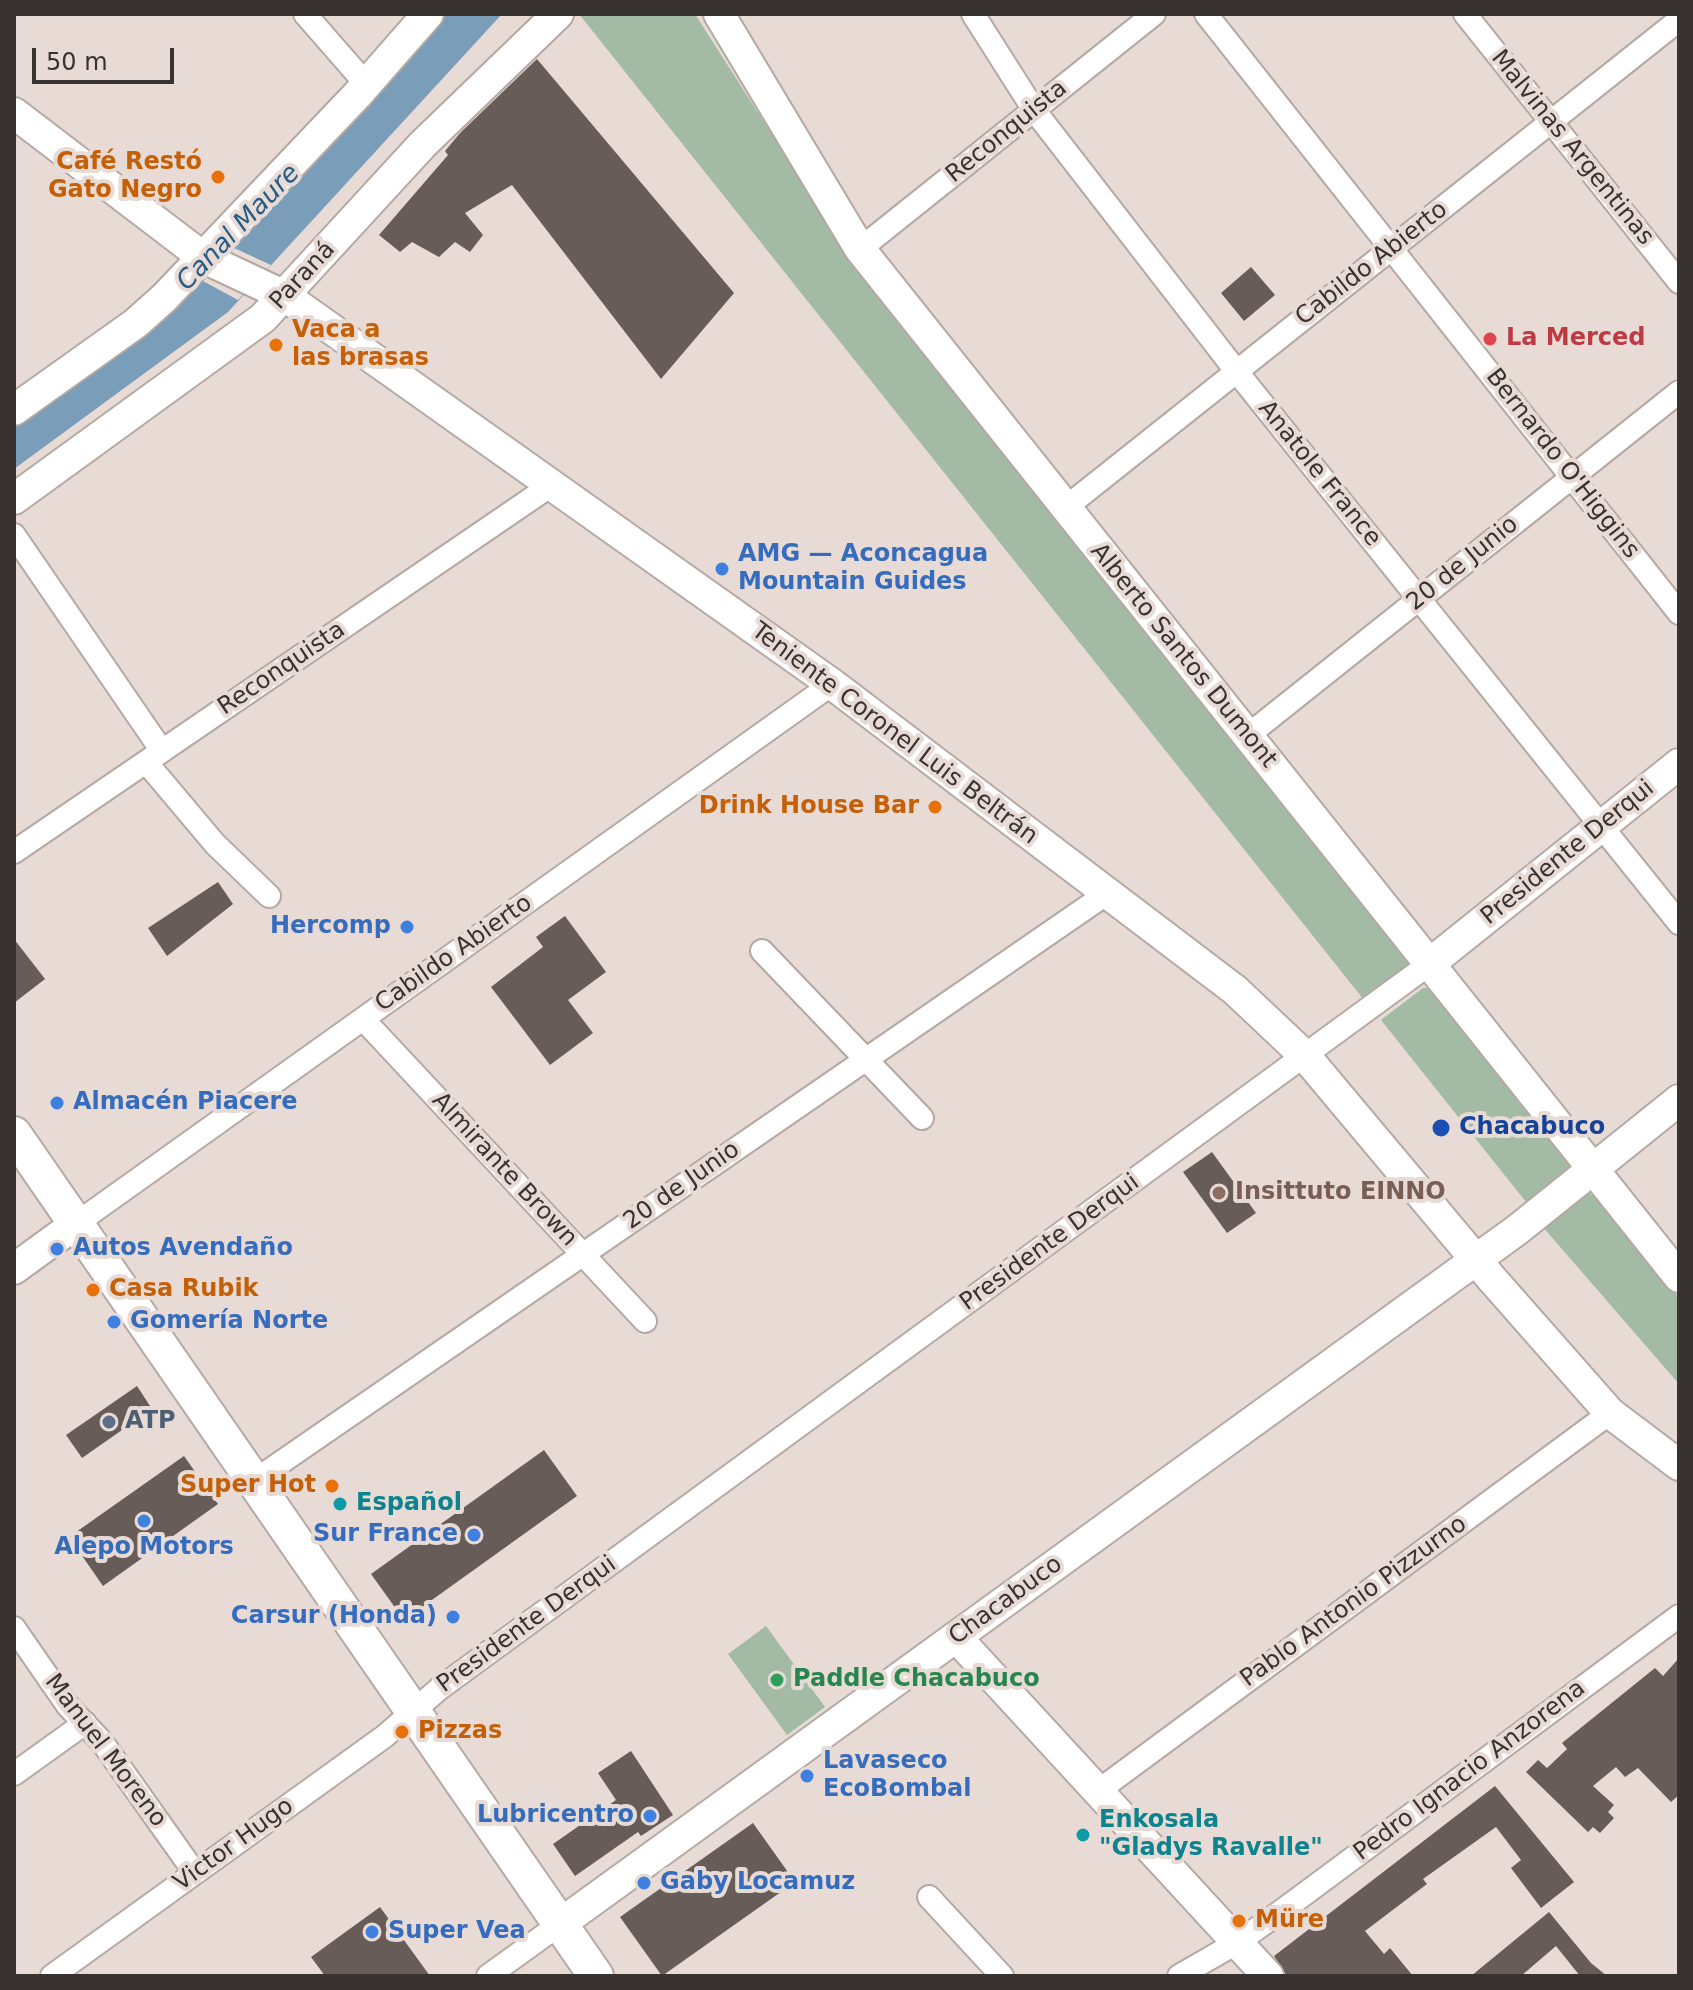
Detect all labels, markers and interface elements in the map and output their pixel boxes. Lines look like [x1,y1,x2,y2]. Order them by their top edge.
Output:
scale bar [36,32,178,82]
street label: Malvinas Argentinas [1484,45,1660,251]
text: 50 m [46,48,108,76]
street label: Reconquista [941,74,1073,190]
place label: Café Restó Gato Negro [48,149,202,205]
water label: Canal Maure [171,158,307,298]
marker: Café Restó Gato Negro [209,168,227,186]
street label: Cabildo Abierto [1290,196,1454,332]
street label: Paraná [264,236,342,316]
place label: Vaca a las brasas [292,317,429,373]
place label: La Merced [1506,325,1646,353]
marker: La Merced [1481,330,1499,348]
marker: Vaca a las brasas [267,336,285,354]
street label: Bernardo O'Higgins [1479,363,1645,565]
street label: Anatole France [1251,395,1387,553]
street label: 20 de Junio [1402,510,1524,618]
street label: Alberto Santos Dumont [1084,538,1282,774]
place label: AMG — Aconcagua Mountain Guides [738,541,988,597]
marker: AMG — Aconcagua Mountain Guides [713,560,731,578]
street label: Reconquista [213,616,351,722]
street label: Teniente Coronel Luis Beltrán [745,617,1043,851]
street label: Presidente Derqui [1476,774,1660,932]
place label: Drink House Bar [699,793,919,821]
marker: Drink House Bar [926,798,944,816]
street label: Cabildo Abierto [370,889,538,1019]
place label: Hercomp [270,913,391,941]
marker: Hercomp [398,918,416,936]
street label: Almirante Brown [425,1087,583,1253]
place label: Almacén Piacere [73,1089,298,1117]
marker: Almacén Piacere [48,1094,66,1112]
place label: Chacabuco [1459,1114,1605,1142]
marker: Chacabuco [1430,1117,1452,1139]
street label: 20 de Junio [619,1136,745,1236]
street label: Presidente Derqui [955,1168,1145,1318]
place label: Insittuto EINNO [1235,1179,1446,1207]
marker: Insittuto EINNO [1210,1184,1228,1202]
place label: Autos Avendaño [73,1235,293,1263]
marker: Autos Avendaño [48,1240,66,1258]
place label: Casa Rubik [109,1276,259,1304]
marker: Casa Rubik [84,1281,102,1299]
place label: Gomería Norte [130,1308,328,1336]
marker: Gomería Norte [105,1313,123,1331]
place label: ATP [125,1408,176,1436]
marker: ATP [100,1413,118,1431]
place label: Super Hot [180,1472,316,1500]
marker: Super Hot [323,1477,341,1495]
place label: Español [356,1490,462,1518]
marker: Español [331,1495,349,1513]
street label: Pablo Antonio Pizzurno [1235,1510,1473,1694]
marker: Alepo Motors [135,1512,153,1530]
place label: Sur France [313,1521,458,1549]
marker: Sur France [465,1526,483,1544]
place label: Alepo Motors [54,1534,234,1562]
street label: Presidente Derqui [432,1550,622,1700]
street label: Chacabuco [944,1550,1068,1652]
place label: Carsur (Honda) [231,1603,437,1631]
marker: Carsur (Honda) [444,1608,462,1626]
place label: Paddle Chacabuco [793,1666,1040,1694]
street label: Manuel Moreno [38,1669,172,1833]
marker: Paddle Chacabuco [768,1671,786,1689]
street label: Pedro Ignacio Anzorena [1348,1674,1592,1868]
place label: Pizzas [418,1718,502,1746]
marker: Pizzas [393,1723,411,1741]
place label: Lavaseco EcoBombal [823,1748,972,1804]
marker: Lavaseco EcoBombal [798,1767,816,1785]
street label: Victor Hugo [169,1792,299,1898]
place label: Lubricentro [477,1802,634,1830]
marker: Lubricentro [641,1807,659,1825]
place label: Enkosala "Gladys Ravalle" [1099,1807,1323,1863]
marker: Enkosala "Gladys Ravalle" [1074,1826,1092,1844]
place label: Gaby Locamuz [660,1869,855,1897]
marker: Gaby Locamuz [635,1874,653,1892]
place label: Müre [1255,1907,1324,1935]
marker: Müre [1230,1912,1248,1930]
place label: Super Vea [388,1918,526,1946]
marker: Super Vea [363,1923,381,1941]

